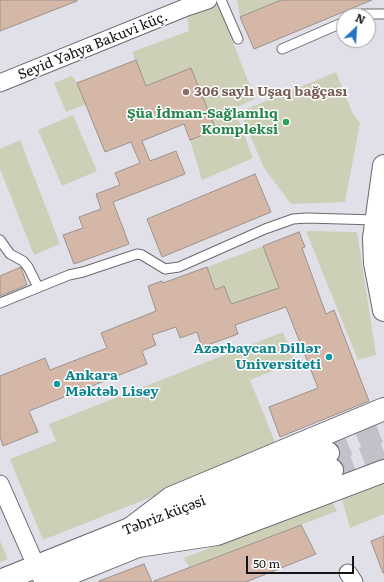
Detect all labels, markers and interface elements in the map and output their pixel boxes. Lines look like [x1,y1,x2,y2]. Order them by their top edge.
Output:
street label: Seyid Yəhya Bakuvi küç. [16,8,170,84]
north arrow [336,8,376,48]
text: N [353,9,368,27]
place label: 306 saylı Uşaq bağçası [194,84,347,100]
marker: 306 saylı Uşaq bağçası [181,87,191,97]
place label: Şüa İdman-Sağlamlıq Kompleksi [127,106,278,138]
marker: Şüa İdman-Sağlamlıq Kompleksi [281,117,291,127]
place label: Azərbaycan Dillər Universiteti [194,341,321,374]
marker: Azərbaycan Dillər Universiteti [324,352,334,362]
place label: Ankara Məktəb Lisey [65,368,159,400]
marker: Ankara Məktəb Lisey [52,379,62,389]
street label: Təbriz küçəsi [120,492,208,540]
scale bar [248,548,356,574]
text: 50 m [253,554,280,572]

